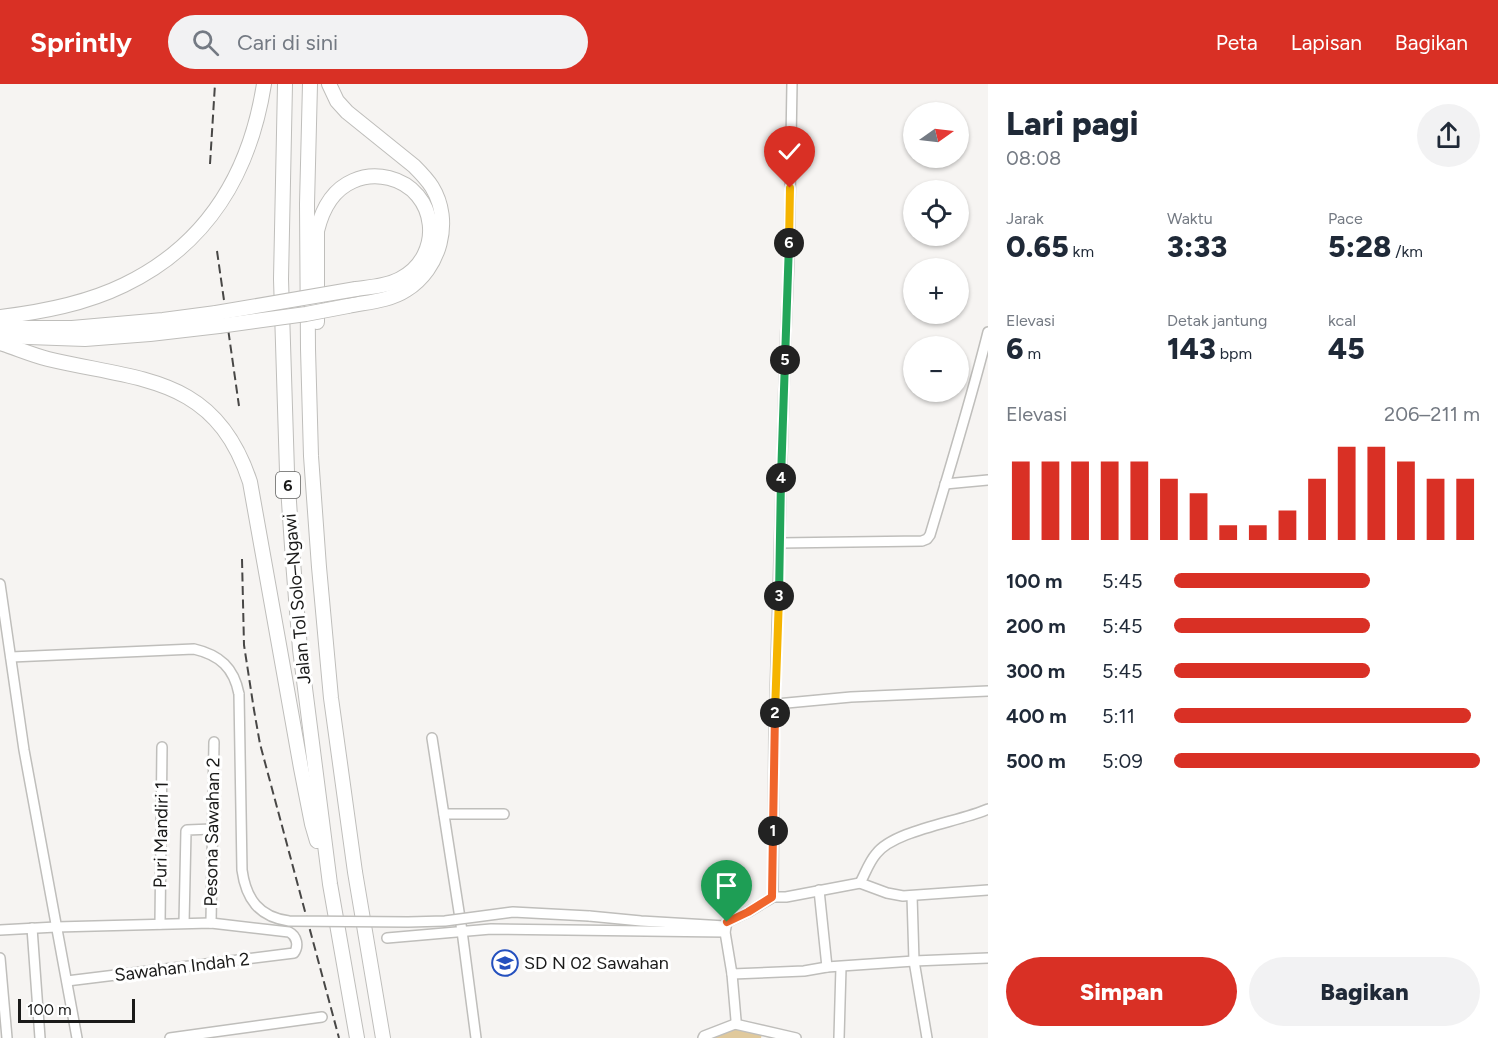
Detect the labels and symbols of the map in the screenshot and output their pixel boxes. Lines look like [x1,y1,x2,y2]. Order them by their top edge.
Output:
north arrow [903,102,969,168]
pin [764,126,815,188]
pin: 6 [774,228,804,258]
pin: 5 [770,345,800,375]
pin: 4 [766,463,796,493]
road number: 6 [276,472,300,498]
street label: Jalan Tol Solo–Ngawi [279,513,315,685]
pin: 3 [764,581,794,611]
pin: 2 [760,698,790,728]
street label: Pesona Sawahan 2 [200,757,224,907]
street label: Puri Mandiri 1 [149,782,173,888]
pin: 1 [758,816,788,846]
pin [701,860,752,922]
street label: Sawahan Indah 2 [113,948,251,986]
school or university icon: SD N 02 Sawahan [490,948,520,978]
place label: SD N 02 Sawahan [524,952,669,974]
scale bar [18,996,135,1024]

